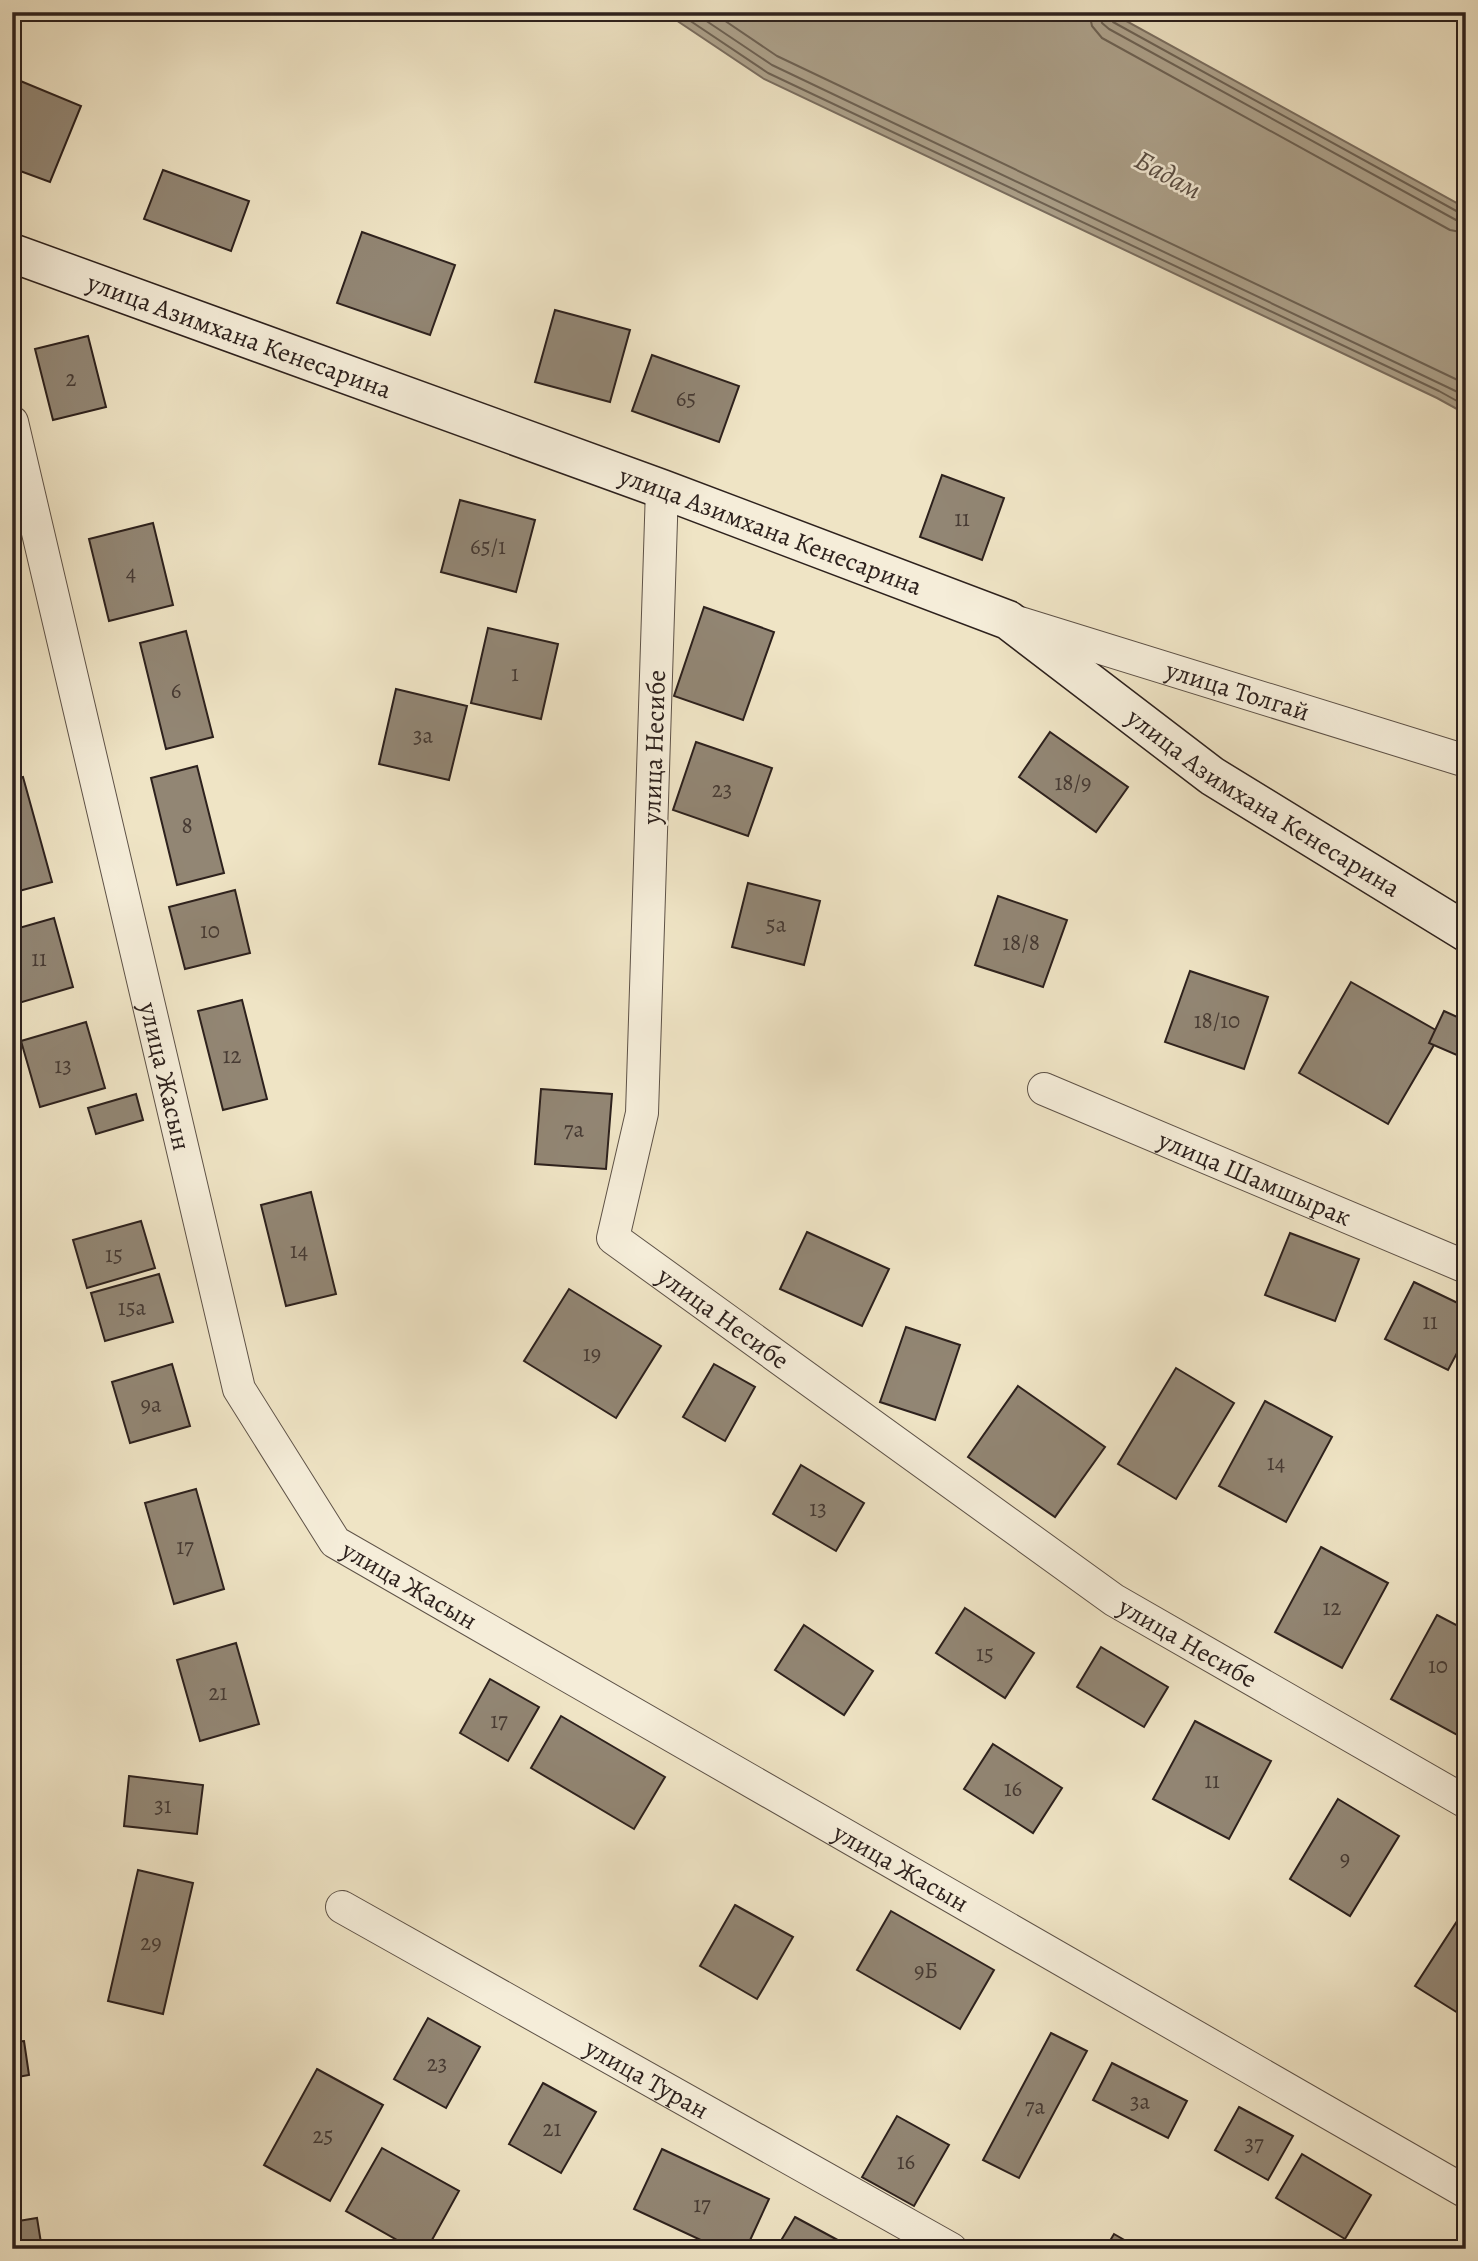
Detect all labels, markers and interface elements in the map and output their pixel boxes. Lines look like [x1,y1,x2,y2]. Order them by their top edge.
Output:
water label: Бадам [1128,141,1208,209]
street label: улица Азимхана Кенесарина [82,264,396,407]
house number: 2 [66,363,77,394]
house number: 65 [676,383,696,414]
street label: улица Азимхана Кенесарина [614,457,927,603]
house number: 11 [954,503,970,534]
house number: 65/1 [470,531,506,562]
house number: 4 [126,557,136,588]
street label: улица Толгай [1161,651,1314,729]
house number: 1 [511,658,519,689]
street label: улица Несибе [634,669,674,826]
house number: 6 [171,675,181,706]
street label: улица Азимхана Кенесарина [1119,699,1407,905]
house number: 3а [413,720,433,751]
house number: 18/9 [1054,767,1092,798]
house number: 23 [712,774,732,805]
house number: 8 [181,810,193,841]
house number: 5а [766,909,787,940]
house number: 10 [200,915,220,946]
house number: 18/8 [1002,927,1040,958]
house number: 11 [31,943,47,974]
street label: улица Жасын [131,998,200,1154]
house number: 18/10 [1194,1005,1240,1036]
house number: 12 [223,1040,241,1071]
house number: 13 [54,1050,72,1081]
house number: 7а [564,1114,585,1145]
street label: улица Шамшырак [1152,1121,1357,1234]
house number: 14 [290,1235,308,1266]
house number: 15 [105,1239,123,1270]
street label: улица Несибе [650,1258,796,1377]
house number: 15а [118,1292,147,1323]
house number: 11 [1422,1306,1438,1337]
house number: 19 [583,1338,601,1369]
house number: 9а [140,1389,162,1420]
house number: 14 [1267,1447,1285,1478]
house number: 13 [809,1493,827,1524]
house number: 17 [176,1531,194,1562]
street label: улица Жасын [335,1532,484,1638]
street label: улица Несибе [1111,1588,1264,1696]
house number: 12 [1323,1592,1341,1623]
house number: 15 [976,1638,994,1669]
house number: 10 [1428,1650,1448,1681]
house number: 21 [209,1677,228,1708]
house number: 17 [490,1705,508,1736]
house number: 11 [1204,1765,1220,1796]
house number: 16 [1004,1773,1022,1804]
house number: 31 [154,1790,172,1821]
street label: улица Жасын [826,1814,975,1920]
house number: 9 [1340,1843,1350,1874]
house number: 29 [140,1927,162,1958]
house number: 9Б [914,1955,938,1986]
street label: улица Туран [578,2029,716,2127]
house number: 23 [427,2048,447,2079]
house number: 3а [1130,2086,1150,2117]
house number: 7а [1025,2091,1046,2122]
house number: 21 [543,2113,562,2144]
house number: 25 [313,2120,333,2151]
house number: 37 [1244,2128,1264,2159]
house number: 16 [897,2146,915,2177]
house number: 17 [693,2189,711,2220]

